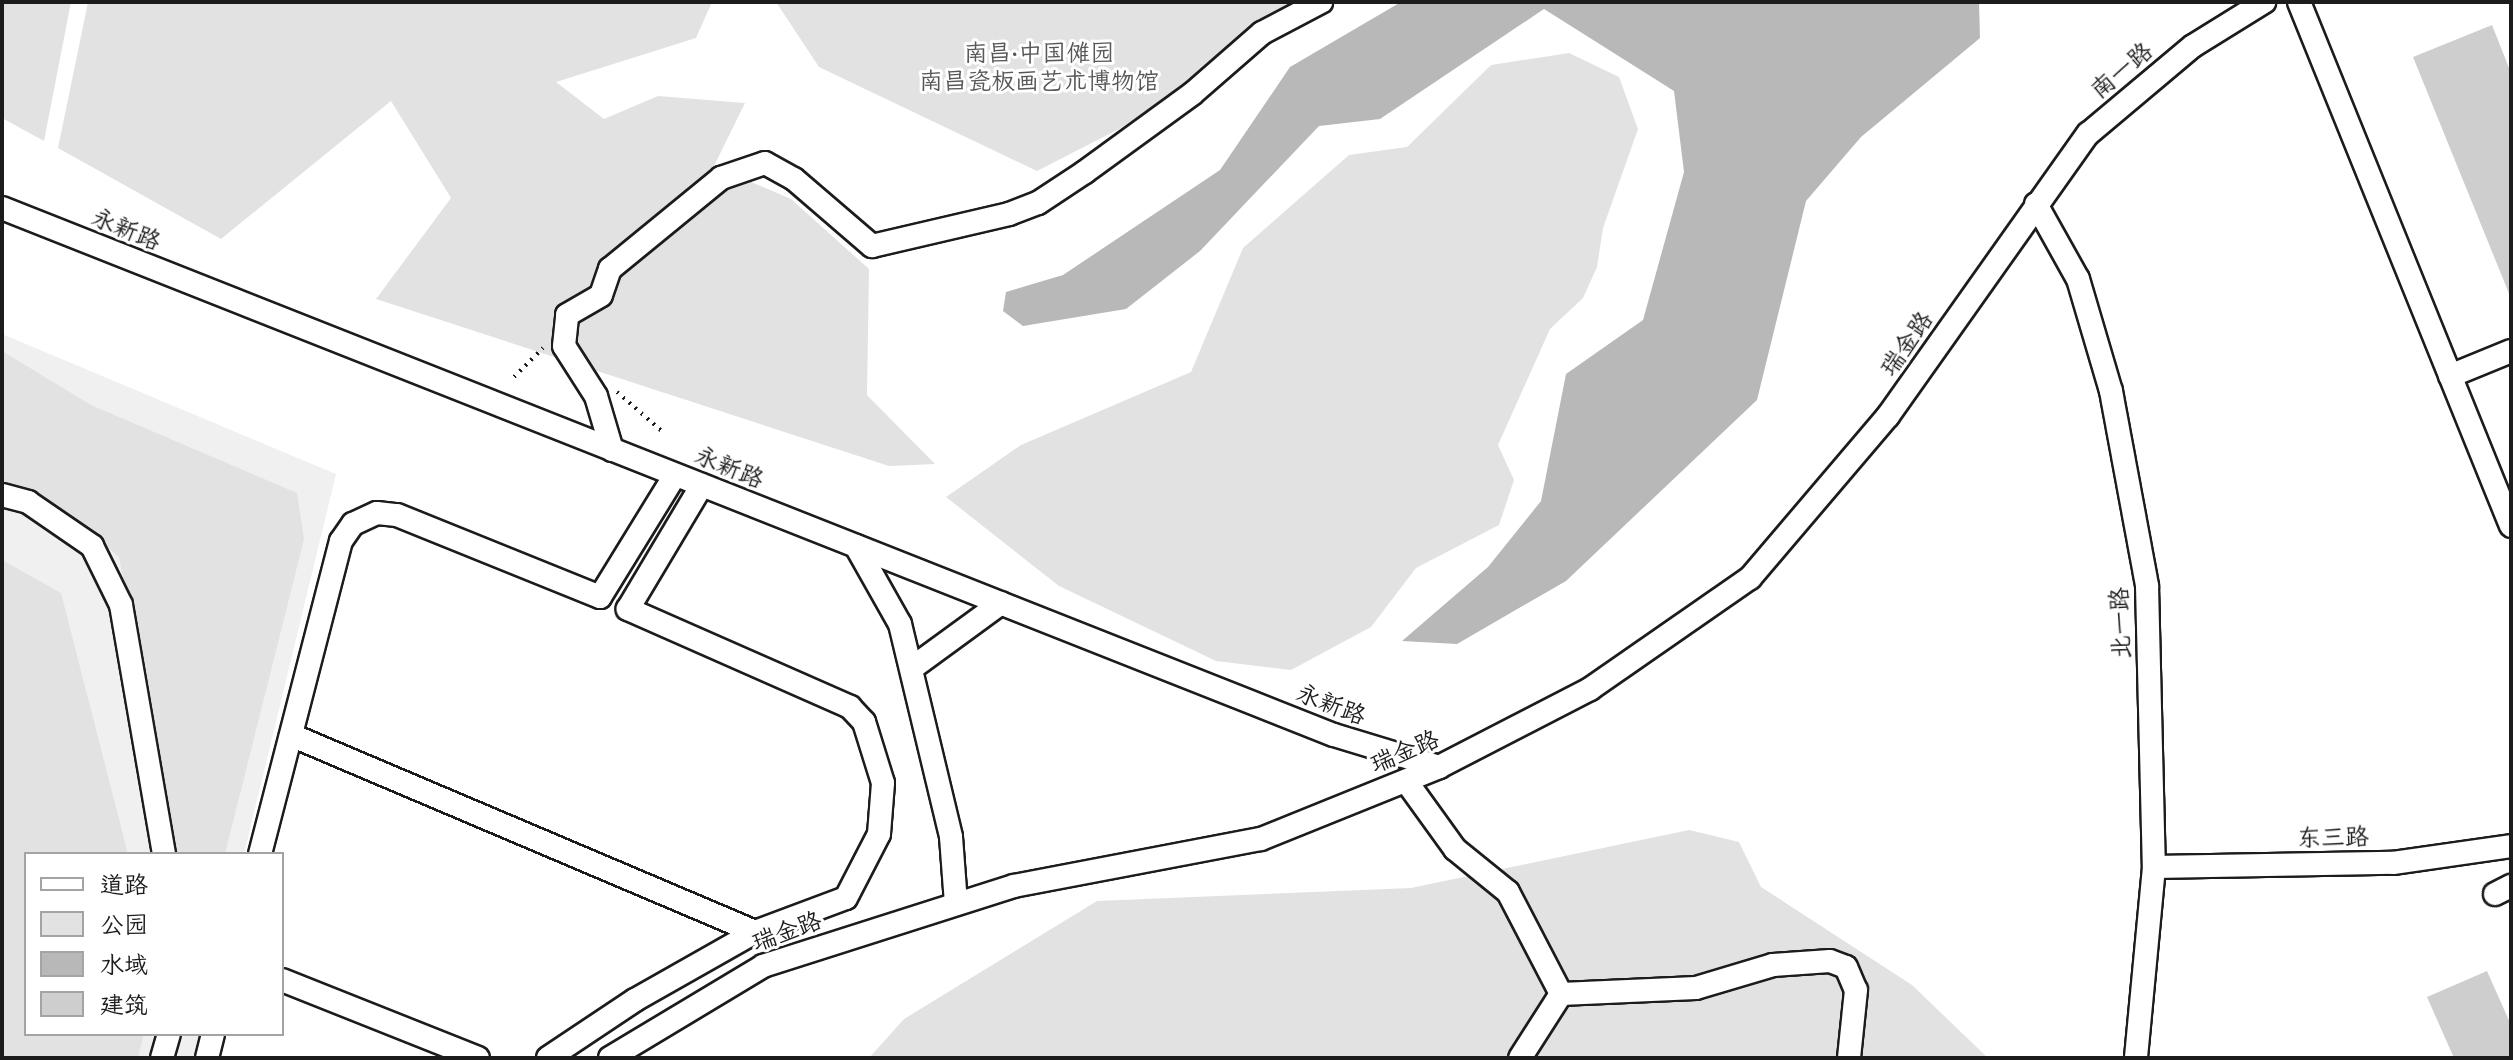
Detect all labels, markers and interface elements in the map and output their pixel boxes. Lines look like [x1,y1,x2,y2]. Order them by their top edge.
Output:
street label: 南一路 [2085,37,2159,105]
park label: 南昌·中国傩园 南昌瓷板画艺术博物馆 [919,40,1159,96]
street label: 永新路 [87,203,165,257]
street label: 瑞金路 [1875,306,1939,382]
street label: 永新路 [690,441,768,495]
street label: 北一路 [2105,587,2137,659]
street label: 永新路 [1292,679,1370,731]
street label: 瑞金路 [1366,725,1444,779]
street label: 东三路 [2297,823,2369,853]
legend [24,852,284,1036]
text: 道路 [100,869,148,901]
street label: 瑞金路 [748,906,826,958]
text: 公园 [100,909,148,941]
text: 水域 [100,949,148,981]
text: 建筑 [100,989,148,1021]

